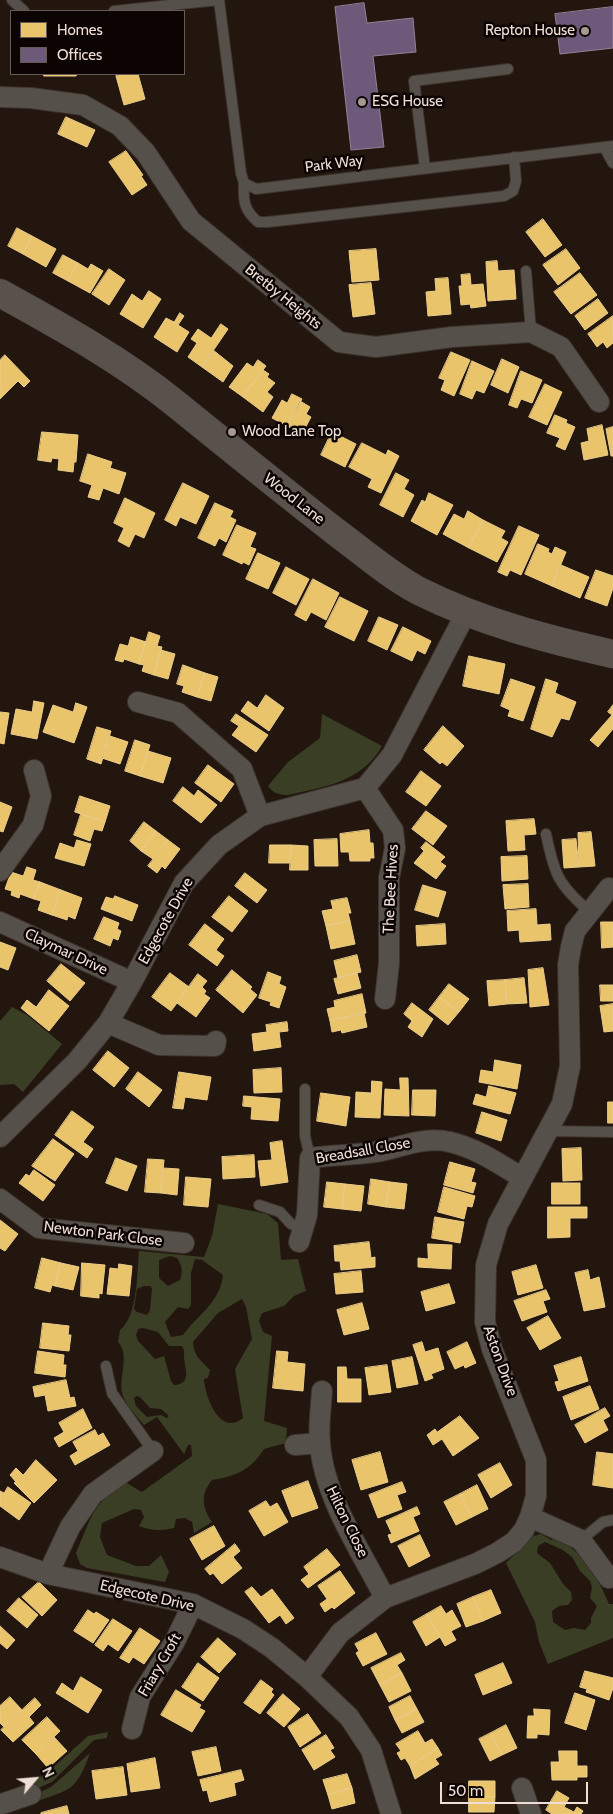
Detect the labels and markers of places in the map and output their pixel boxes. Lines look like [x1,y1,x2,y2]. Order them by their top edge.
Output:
place label: Repton House [485,22,575,40]
marker: Repton House [579,25,591,37]
place label: ESG House [372,93,443,111]
marker: ESG House [356,96,368,108]
place label: Wood Lane Top [242,423,341,441]
marker: Wood Lane Top [226,426,238,438]

